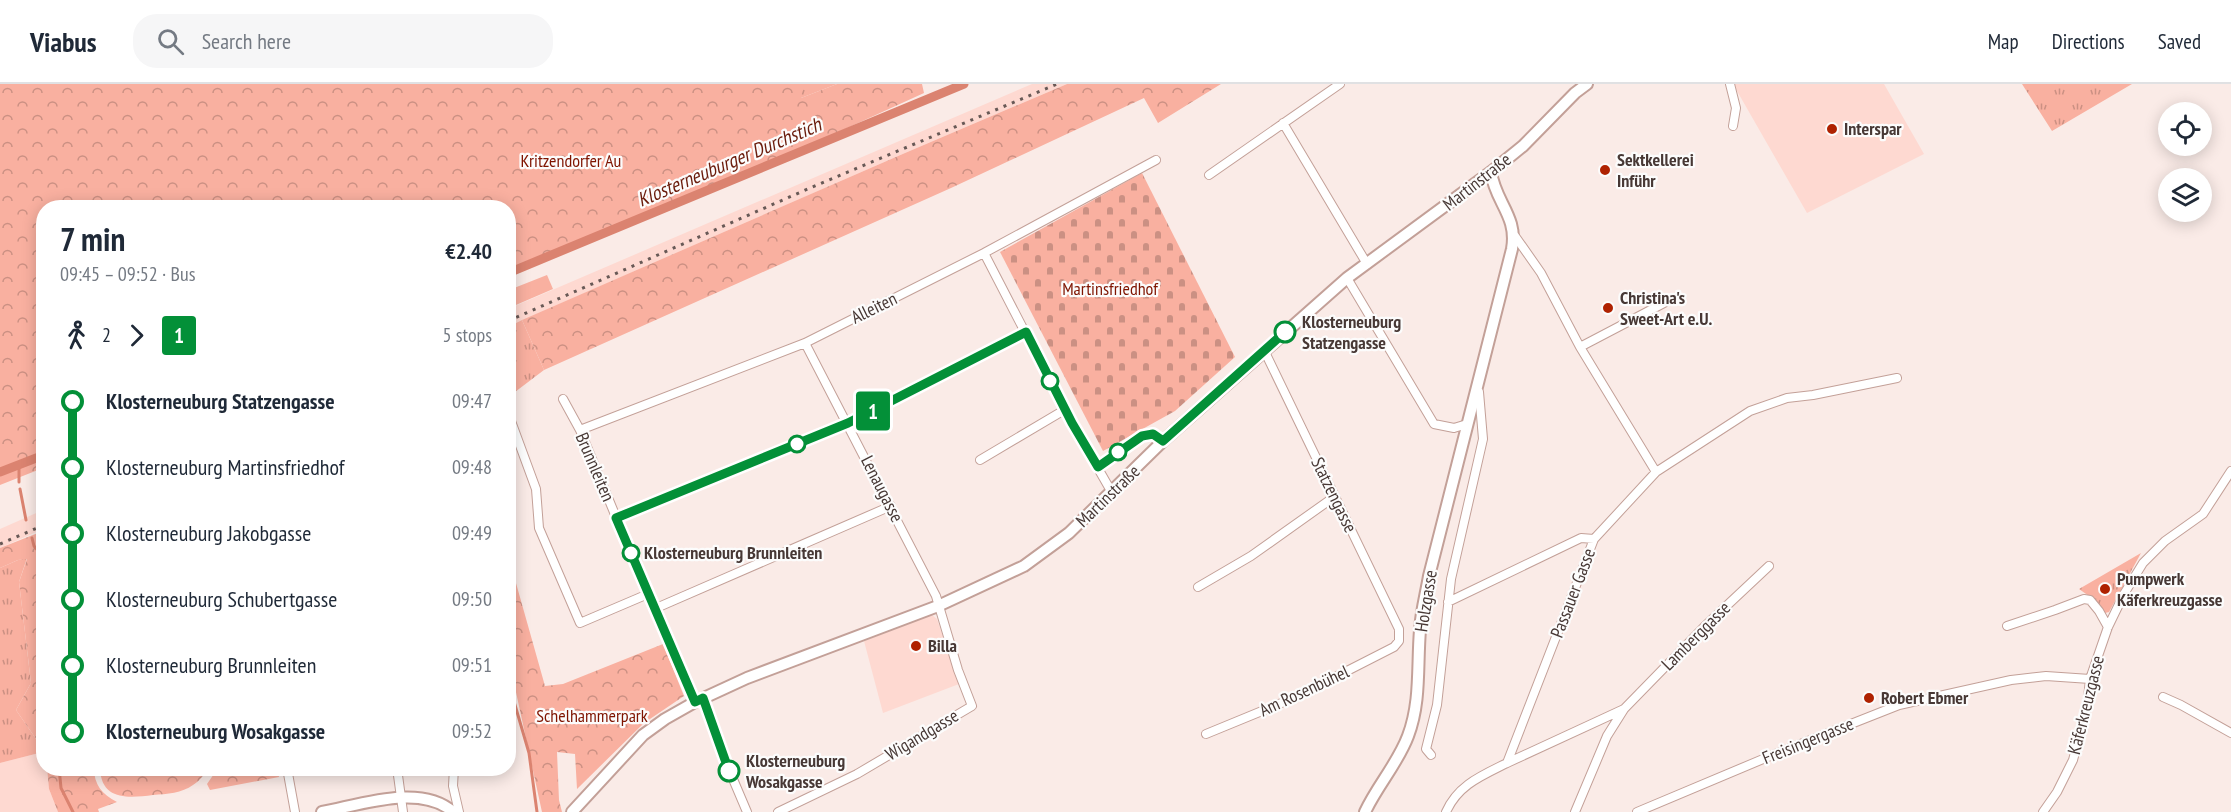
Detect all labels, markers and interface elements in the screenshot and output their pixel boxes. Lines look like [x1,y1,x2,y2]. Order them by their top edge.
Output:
search box [133,14,553,68]
text: Viabus [30,23,97,60]
icon: search [154,25,187,58]
text: Search here [202,27,291,55]
text: Map [1988,28,2019,55]
text: Directions [2052,28,2125,55]
text: Saved [2158,28,2201,55]
map controls [2158,102,2212,222]
button: locate [2158,102,2212,156]
water label: Klosterneuburger Durchstich [633,111,826,213]
place label: Interspar [1844,117,1902,140]
marker: Interspar [1825,122,1839,136]
street label: Martinstraße [1438,148,1515,215]
place label: Sektkellerei Inführ [1617,148,1694,192]
park label: Kritzendorfer Au [521,149,621,172]
marker: Sektkellerei Inführ [1598,163,1612,177]
button: layers [2158,168,2212,222]
text: 7 min [60,217,125,260]
text: €2.40 [445,237,492,265]
text: 09:45 – 09:52 · Bus [60,261,195,287]
park label: Martinsfriedhof [1062,277,1159,300]
place label: Christina's Sweet-Art e.U. [1620,286,1712,330]
street label: Alleiten [847,287,901,328]
marker: Christina's Sweet-Art e.U. [1601,301,1615,315]
place label: Klosterneuburg Statzengasse [1302,310,1401,354]
icon: walk [60,319,93,352]
icon: forward [120,319,153,352]
marker: Klosterneuburg Statzengasse [1274,321,1296,343]
text: 2 [102,322,111,348]
text: 1 [174,322,184,349]
text: 5 stops [443,322,492,348]
unlabelled marker [1041,372,1059,390]
text: Klosterneuburg Statzengasse [106,387,335,415]
text: 09:47 [452,388,492,414]
line badge: 1 [854,392,892,430]
text: 1 [868,398,878,425]
street label: Brunnleiten [571,429,620,505]
unlabelled marker [788,435,806,453]
unlabelled marker [1109,443,1127,461]
street label: Lenaugasse [856,452,909,526]
text: Klosterneuburg Martinsfriedhof [106,453,344,481]
street label: Statzengasse [1306,453,1363,536]
text: 09:48 [452,454,492,480]
street label: Martinstraße [1071,460,1144,532]
text: Klosterneuburg Jakobgasse [106,519,311,547]
text: 09:49 [452,520,492,546]
place label: Klosterneuburg Brunnleiten [644,541,822,564]
marker: Klosterneuburg Brunnleiten [622,544,640,562]
street label: Passauer Gasse [1545,545,1600,641]
place label: Pumpwerk Käferkreuzgasse [2117,567,2223,611]
street label: Holzgasse [1409,568,1442,634]
marker: Pumpwerk Käferkreuzgasse [2098,582,2112,596]
text: Klosterneuburg Schubertgasse [106,585,337,613]
text: 09:50 [452,586,492,612]
street label: Lamberggasse [1656,596,1735,675]
place label: Billa [928,634,957,657]
marker: Billa [909,639,923,653]
text: Klosterneuburg Brunnleiten [106,651,316,679]
text: 09:51 [452,652,492,678]
street label: Käferkreuzgasse [2062,653,2109,757]
street label: Am Rosenbühel [1255,659,1353,721]
place label: Robert Ebmer [1881,686,1969,709]
marker: Robert Ebmer [1862,691,1876,705]
park label: Schelhammerpark [536,704,648,727]
street label: Wigandgasse [881,704,962,765]
street label: Freisingergasse [1759,712,1857,769]
text: Klosterneuburg Wosakgasse [106,717,325,745]
text: 09:52 [452,718,492,744]
place label: Klosterneuburg Wosakgasse [745,749,845,793]
marker: Klosterneuburg Wosakgasse [718,760,740,782]

